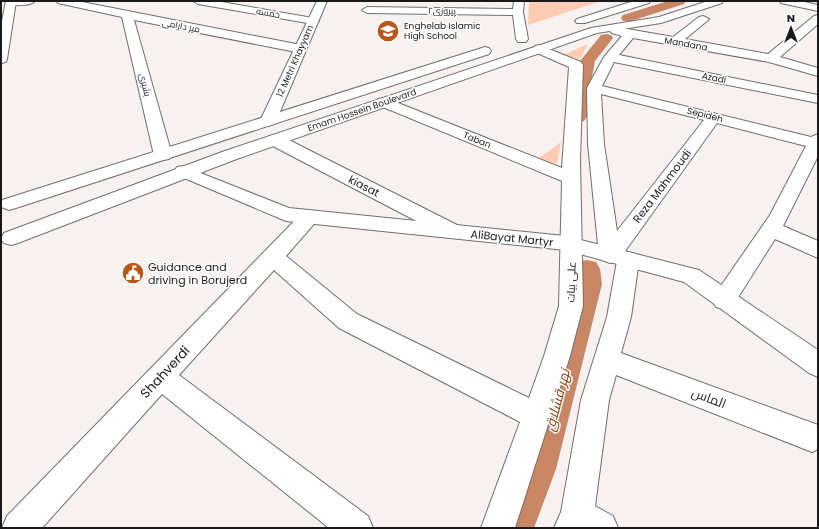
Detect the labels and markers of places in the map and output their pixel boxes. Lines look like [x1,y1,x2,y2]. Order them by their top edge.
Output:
school or university icon: Enghelab Islamic High School [375,18,401,44]
place label: Enghelab Islamic High School [404,20,481,42]
place label: Guidance and driving in Borujerd [148,259,247,288]
public building icon: Guidance and driving in Borujerd [120,260,146,286]

